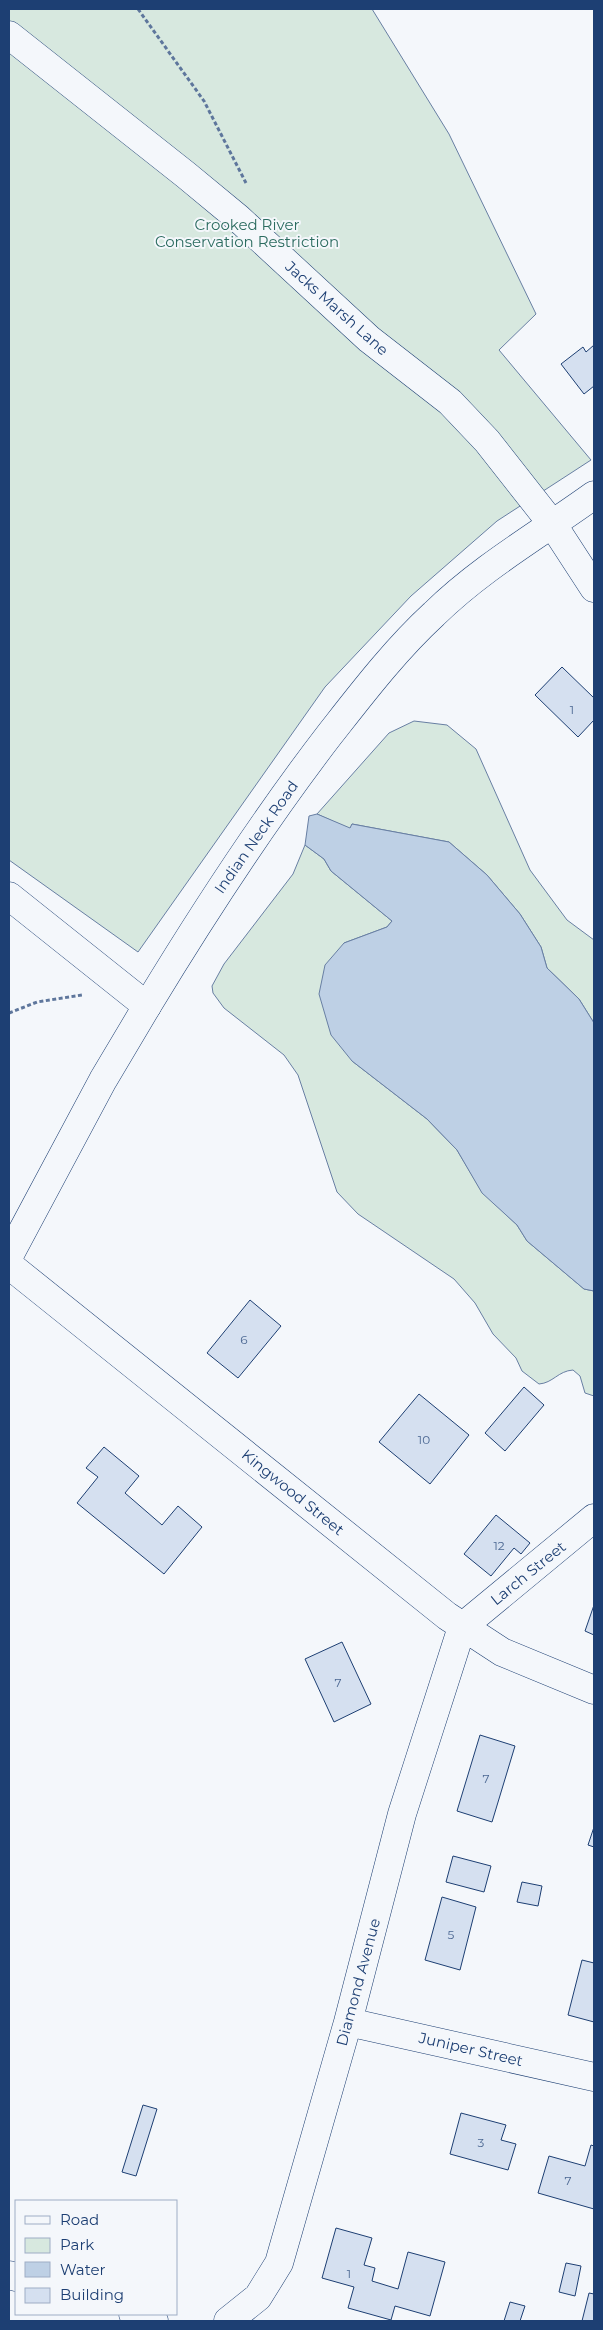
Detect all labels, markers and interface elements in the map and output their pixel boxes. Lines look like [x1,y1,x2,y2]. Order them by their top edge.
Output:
park label: Crooked River Conservation Restriction [155,215,339,251]
street label: Jacks Marsh Lane [281,256,392,359]
house number: 1 [570,702,574,717]
street label: Indian Neck Road [210,777,302,897]
house number: 6 [240,1332,248,1347]
house number: 10 [418,1432,430,1447]
street label: Kingwood Street [238,1445,348,1539]
street label: Larch Street [487,1537,569,1609]
house number: 12 [493,1538,505,1553]
house number: 7 [334,1675,342,1690]
house number: 7 [482,1771,490,1786]
street label: Diamond Avenue [332,1916,384,2048]
house number: 5 [448,1927,455,1942]
street label: Juniper Street [416,2028,525,2070]
house number: 3 [478,2135,485,2150]
house number: 7 [564,2173,572,2188]
legend [15,2200,178,2315]
text: Road [60,2210,99,2229]
text: Park [60,2235,94,2254]
text: Water [60,2260,106,2279]
house number: 1 [347,2266,351,2281]
text: Building [60,2285,124,2304]

